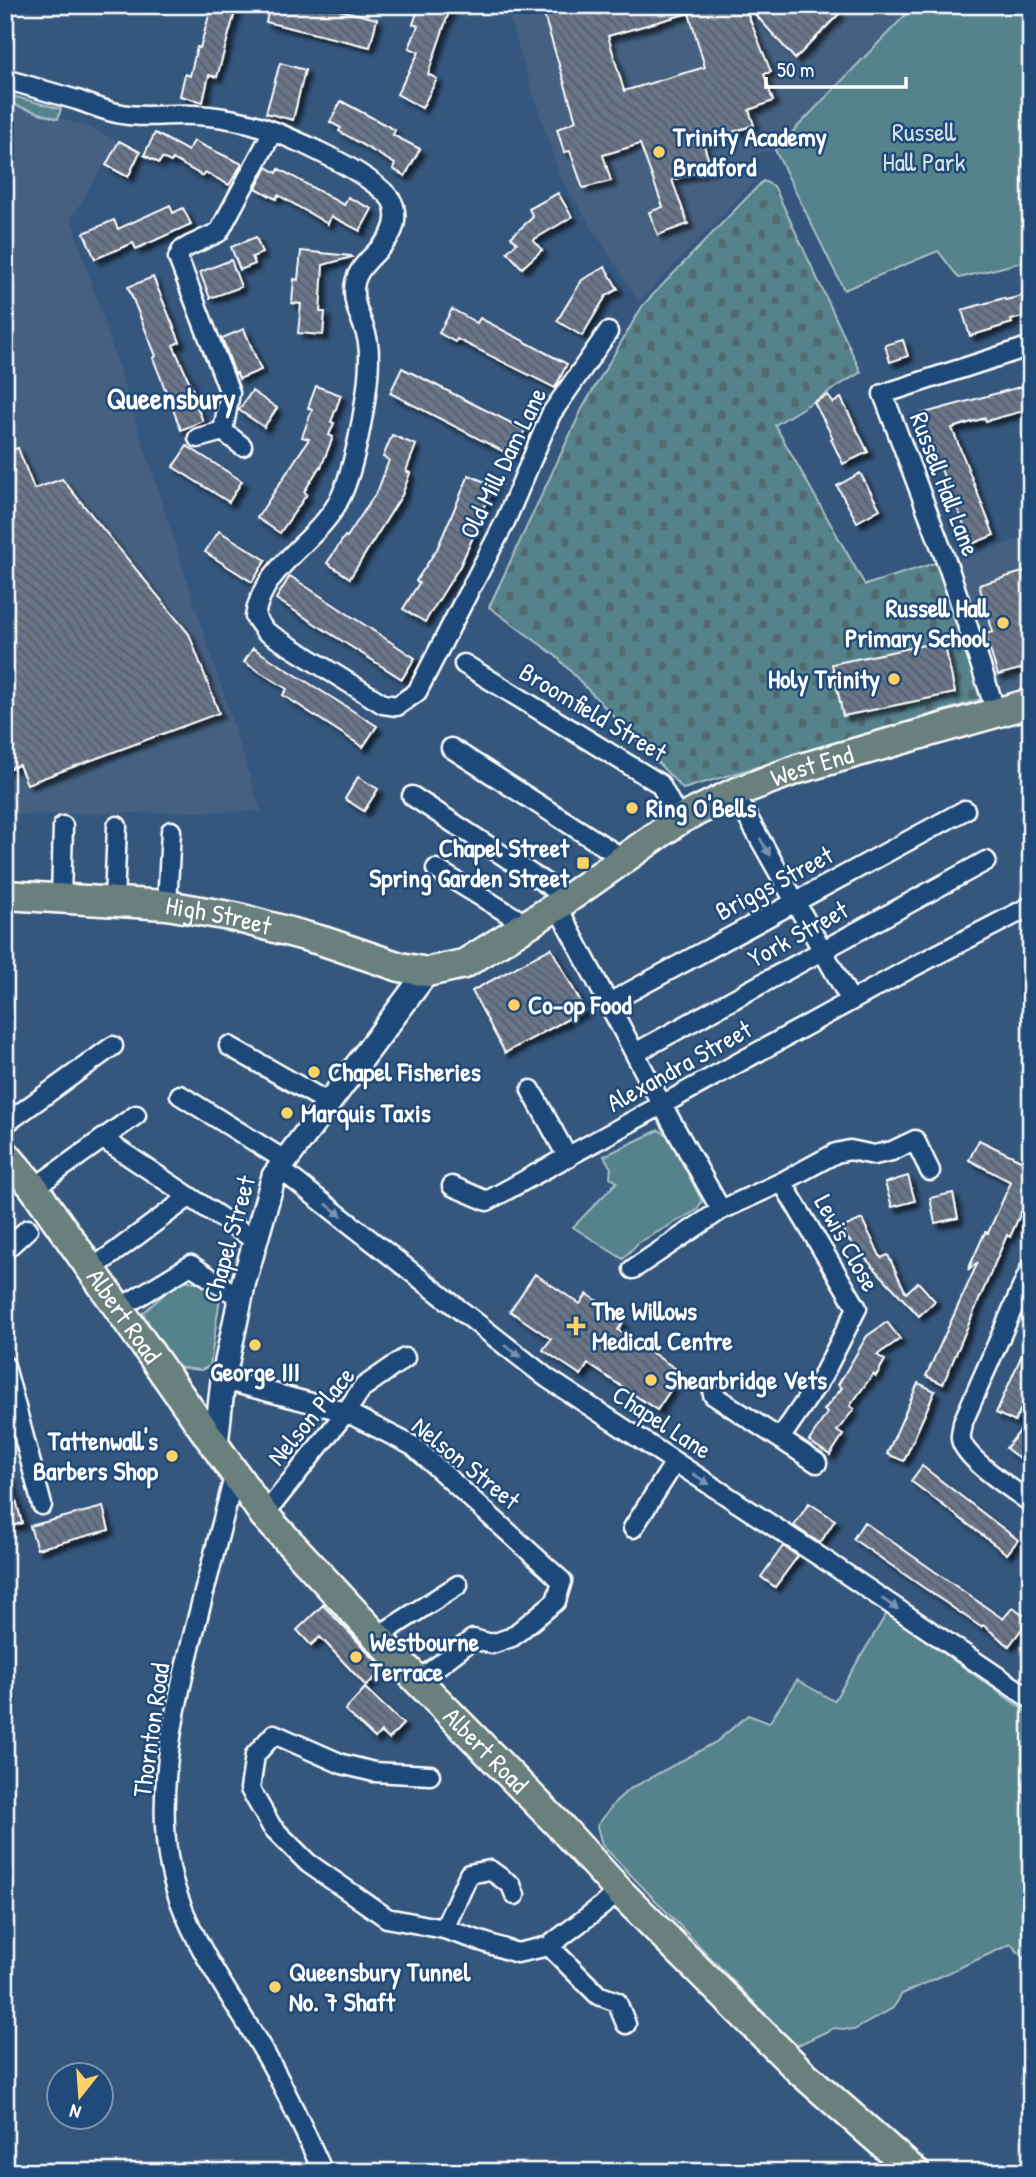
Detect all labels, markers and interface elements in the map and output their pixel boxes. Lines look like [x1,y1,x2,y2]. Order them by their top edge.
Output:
scale bar [766,46,906,90]
text: 50 m [777,55,814,84]
park label: Russell Hall Park [882,114,966,179]
place label: Trinity Academy Bradford [672,119,827,184]
marker: Trinity Academy Bradford [651,144,667,160]
district label: Queensbury [106,378,236,419]
street label: Old Mill Dam Lane [451,381,554,544]
street label: Russell Hall Lane [902,407,989,561]
place label: Russell Hall Primary School [845,590,990,656]
marker: Russell Hall Primary School [995,615,1011,631]
street label: Broomfield Street [513,654,674,770]
place label: Holy Trinity [768,661,880,697]
marker: Holy Trinity [886,671,902,687]
street label: West End [765,736,857,795]
place label: Ring O'Bells [646,790,756,826]
marker: Ring O'Bells [624,800,640,816]
place label: Chapel Street Spring Garden Street [369,830,570,896]
street label: Briggs Street [709,836,840,928]
one-way arrow [759,837,771,857]
marker: Chapel Street Spring Garden Street [575,855,591,871]
street label: High Street [163,887,277,943]
street label: York Street [741,891,855,975]
place label: Co-op Food [528,987,633,1023]
marker: Co-op Food [506,997,522,1013]
street label: Alexandra Street [600,1011,758,1120]
place label: Chapel Fisheries [328,1054,481,1090]
marker: Chapel Fisheries [306,1064,322,1080]
place label: Marquis Taxis [301,1095,431,1131]
marker: Marquis Taxis [279,1105,295,1121]
street label: Chapel Street [194,1170,264,1306]
street label: Lewis Close [806,1188,888,1298]
one-way arrow [325,1202,343,1217]
street label: Albert Road [79,1261,170,1370]
place label: The Willows Medical Centre [591,1293,733,1358]
marker: The Willows Medical Centre [566,1316,586,1336]
marker: George III [247,1337,263,1353]
one-way arrow [503,1344,521,1359]
place label: George III [210,1354,300,1390]
street label: Nelson Place [259,1359,362,1473]
place label: Shearbridge Vets [665,1362,827,1398]
marker: Shearbridge Vets [643,1372,659,1388]
street label: Chapel Lane [606,1376,719,1467]
street label: Nelson Street [405,1408,529,1518]
place label: Tattenwall's Barbers Shop [33,1423,159,1489]
marker: Tattenwall's Barbers Shop [164,1448,180,1464]
one-way arrow [691,1472,710,1485]
one-way arrow [881,1597,900,1610]
place label: Westbourne Terrace [369,1624,480,1689]
marker: Westbourne Terrace [348,1649,364,1665]
street label: Thornton Road [124,1661,177,1799]
street label: Albert Road [436,1699,537,1801]
place label: Queensbury Tunnel No. 7 Shaft [289,1954,471,2019]
marker: Queensbury Tunnel No. 7 Shaft [267,1979,283,1995]
north arrow [46,2062,116,2132]
text: N [66,2098,84,2126]

